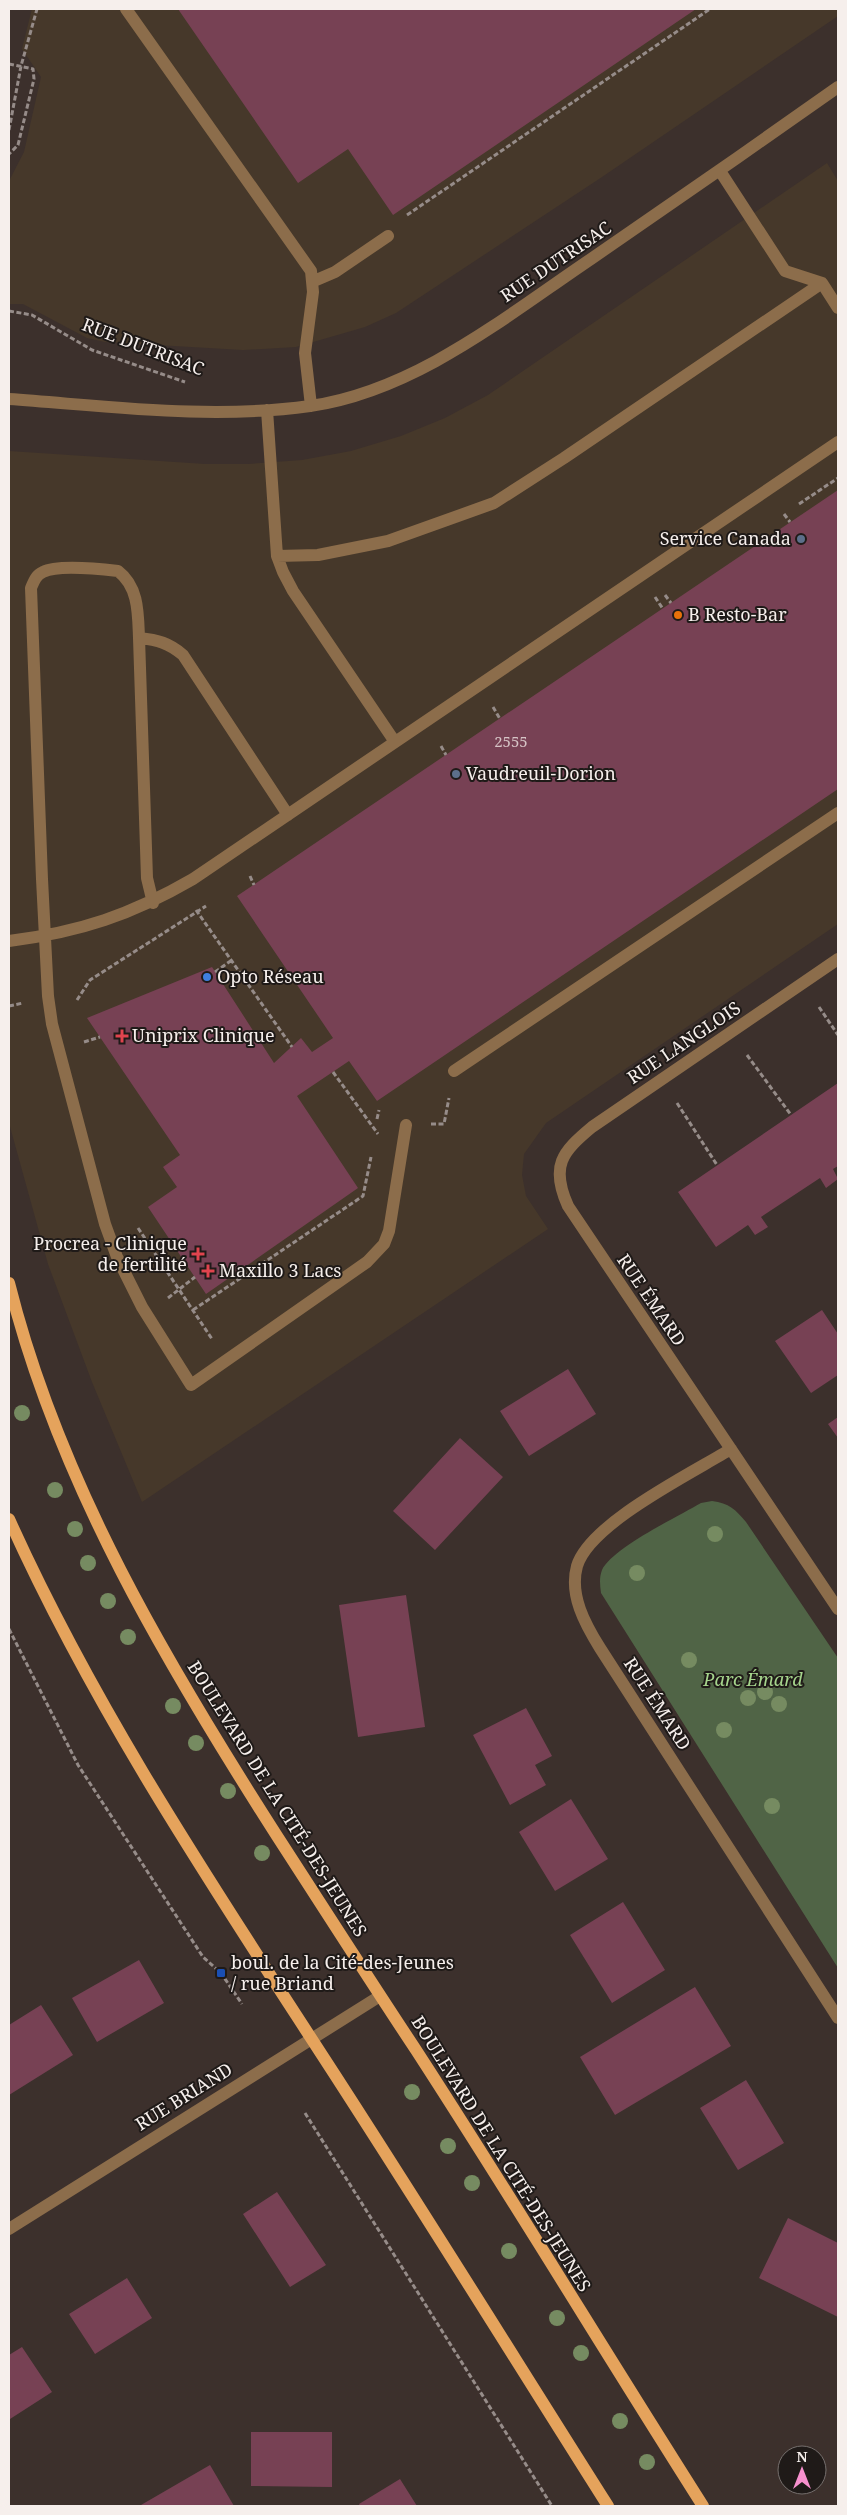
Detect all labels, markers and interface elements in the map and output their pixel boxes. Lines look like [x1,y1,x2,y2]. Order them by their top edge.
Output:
street label: RUE DUTRISAC [495,215,615,307]
street label: RUE DUTRISAC [79,312,208,380]
place label: Service Canada [660,526,791,550]
marker: Service Canada [795,533,807,545]
place label: B Resto-Bar [688,602,787,626]
marker: B Resto-Bar [672,609,684,621]
house number: 2555 [494,731,528,751]
place label: Vaudreuil-Dorion [466,761,616,785]
marker: Vaudreuil-Dorion [450,768,462,780]
place label: Opto Réseau [217,964,324,988]
marker: Opto Réseau [201,971,213,983]
street label: RUE LANGLOIS [622,995,745,1089]
place label: Uniprix Clinique [132,1023,275,1047]
marker: Uniprix Clinique [116,1030,128,1042]
place label: Procrea - Clinique de fertilité [33,1231,187,1276]
marker: Procrea - Clinique de fertilité [191,1247,205,1261]
street label: RUE ÉMARD [612,1249,691,1350]
place label: Maxillo 3 Lacs [219,1258,341,1282]
marker: Maxillo 3 Lacs [201,1264,215,1278]
street label: RUE ÉMARD [619,1652,697,1754]
street label: BOULEVARD DE LA CITÉ-DES-JEUNES [183,1656,373,1941]
park label: Parc Émard [702,1667,803,1691]
place label: boul. de la Cité-des-Jeunes / rue Briand [231,1950,454,1995]
marker: boul. de la Cité-des-Jeunes / rue Briand [215,1967,227,1979]
street label: BOULEVARD DE LA CITÉ-DES-JEUNES [407,2011,597,2296]
street label: RUE BRIAND [130,2057,237,2136]
north arrow [777,2445,827,2495]
text: N [796,2447,808,2466]

